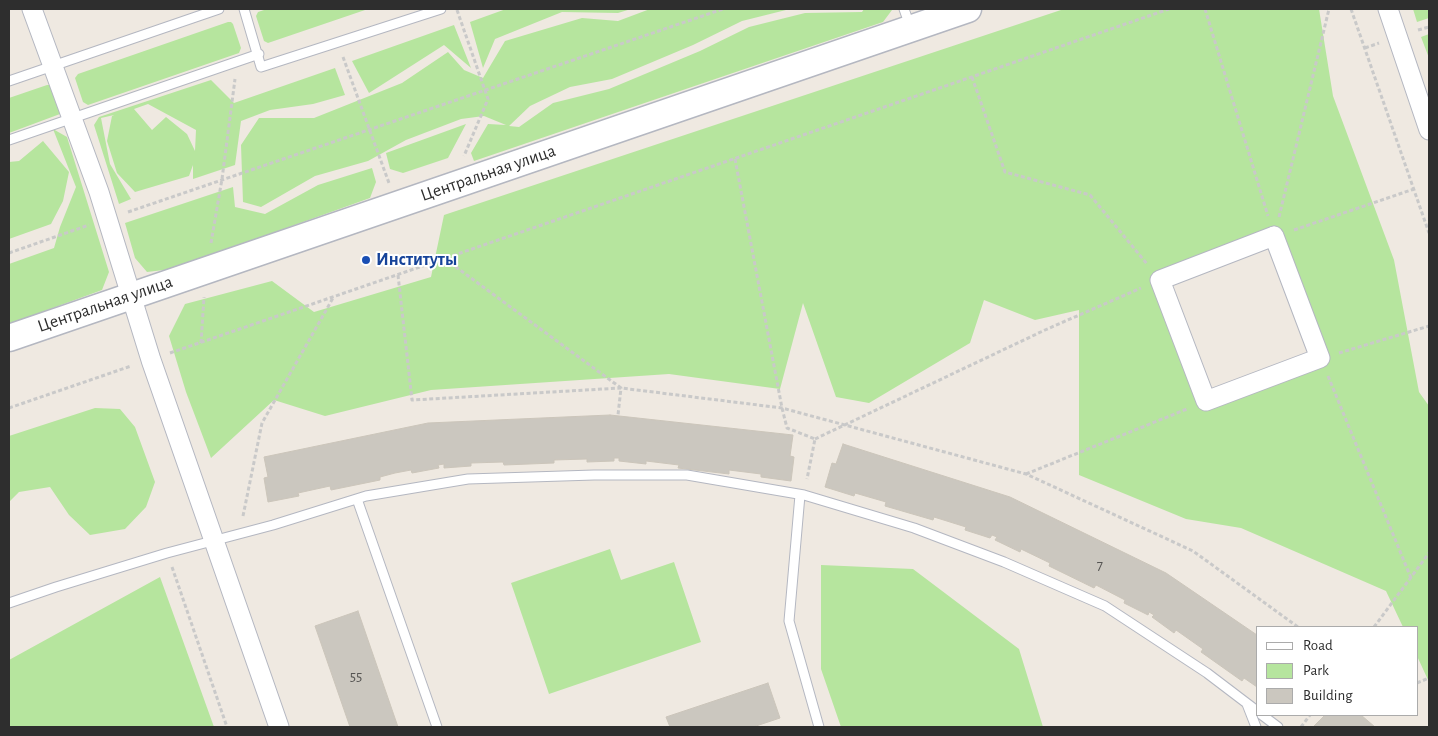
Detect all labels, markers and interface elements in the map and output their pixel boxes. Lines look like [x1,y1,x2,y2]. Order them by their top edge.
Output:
street label: Центральная улица [418,140,558,206]
place label: Институты [376,249,457,271]
marker: Институты [360,254,372,266]
street label: Центральная улица [35,271,175,337]
house number: 7 [1097,556,1103,574]
legend [1256,626,1418,716]
text: Road [1303,638,1333,653]
text: Park [1303,663,1329,678]
house number: 55 [350,667,362,685]
text: Building [1303,688,1353,703]

